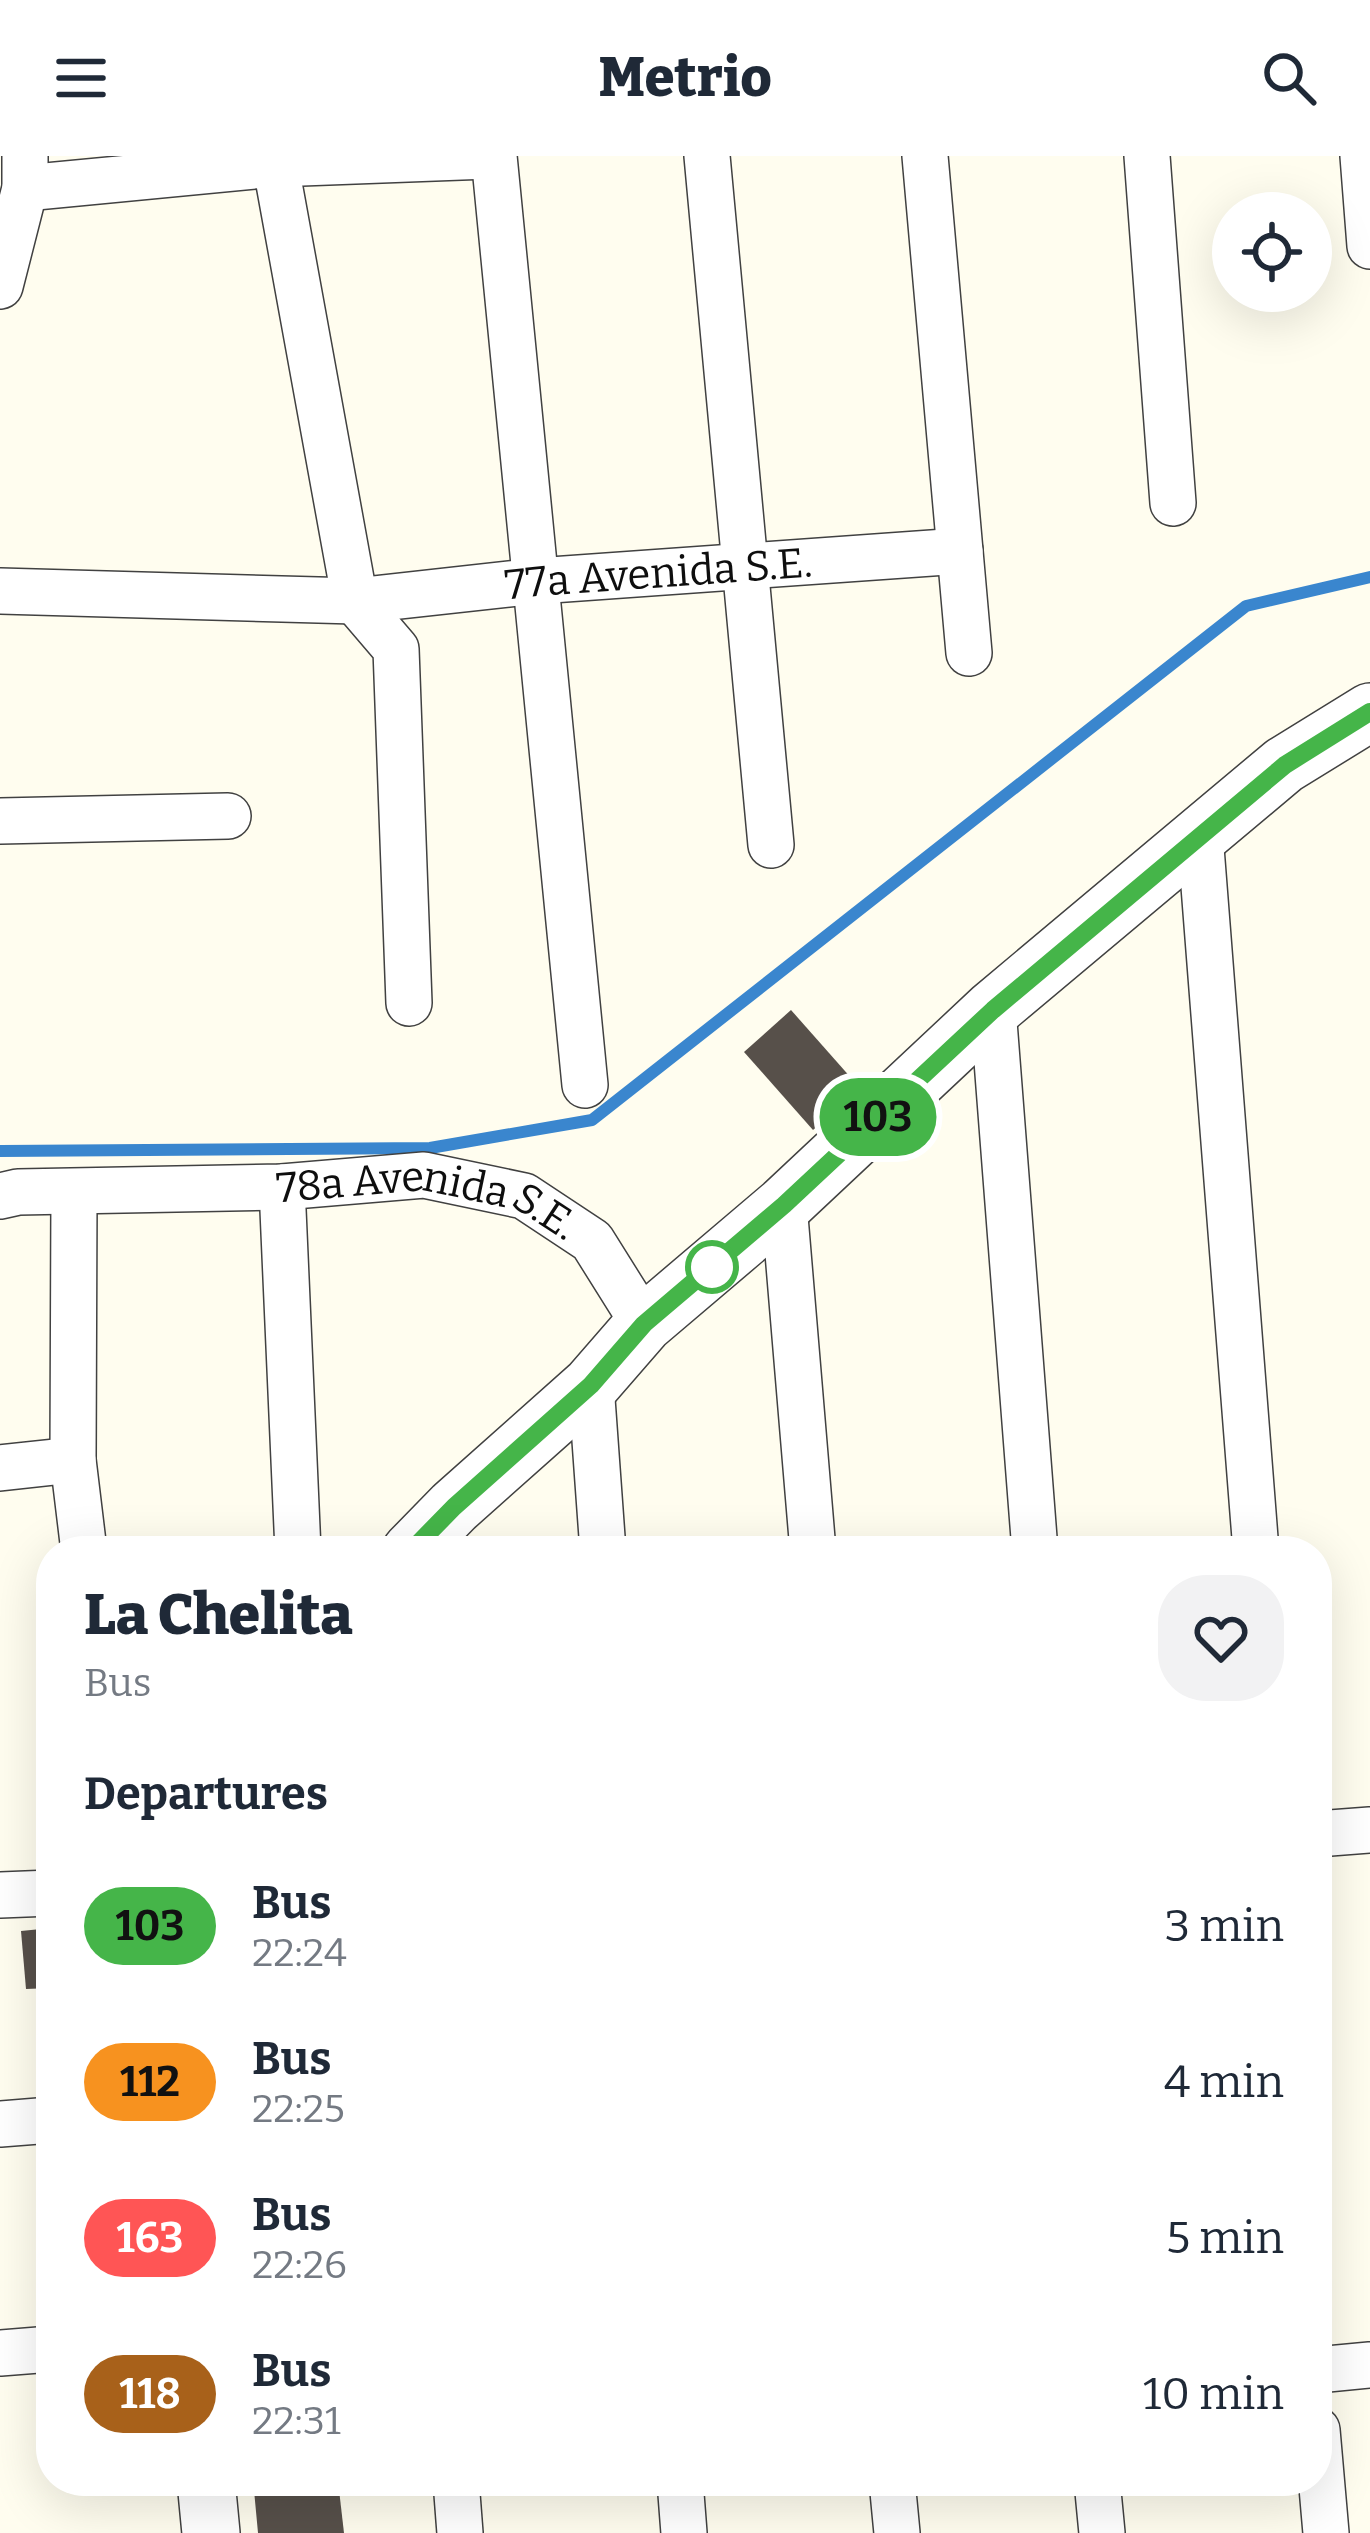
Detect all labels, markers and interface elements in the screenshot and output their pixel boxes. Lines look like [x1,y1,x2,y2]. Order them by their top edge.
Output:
icon: menu [48,45,114,111]
icon: search [1256,45,1322,111]
text: Metrio [598,46,772,110]
map controls [1212,192,1332,312]
button: locate [1212,192,1332,312]
street label: 77a Avenida S.E. [502,538,814,610]
line badge: 103 [809,1078,947,1156]
text: 103 [843,1092,913,1142]
street label: 78a Avenida S.E. [274,1151,587,1251]
unlabelled marker [687,1242,737,1292]
button: heart [1158,1575,1284,1701]
text: La Chelita [84,1581,353,1649]
text: Bus [84,1660,151,1706]
text: Departures [84,1767,328,1821]
text: Bus [252,1876,331,1930]
text: 3 min [1165,1899,1284,1953]
text: 103 [115,1901,185,1951]
text: 22:24 [252,1930,347,1976]
text: Bus [252,2032,331,2086]
text: 4 min [1164,2055,1284,2109]
text: 112 [120,2057,180,2107]
text: 22:25 [252,2086,345,2132]
text: Bus [252,2188,331,2242]
text: 5 min [1166,2211,1284,2265]
text: 163 [117,2213,183,2263]
text: 22:26 [252,2242,347,2288]
text: Bus [252,2344,331,2398]
text: 10 min [1143,2367,1284,2421]
text: 118 [119,2369,181,2419]
text: 22:31 [252,2398,341,2444]

